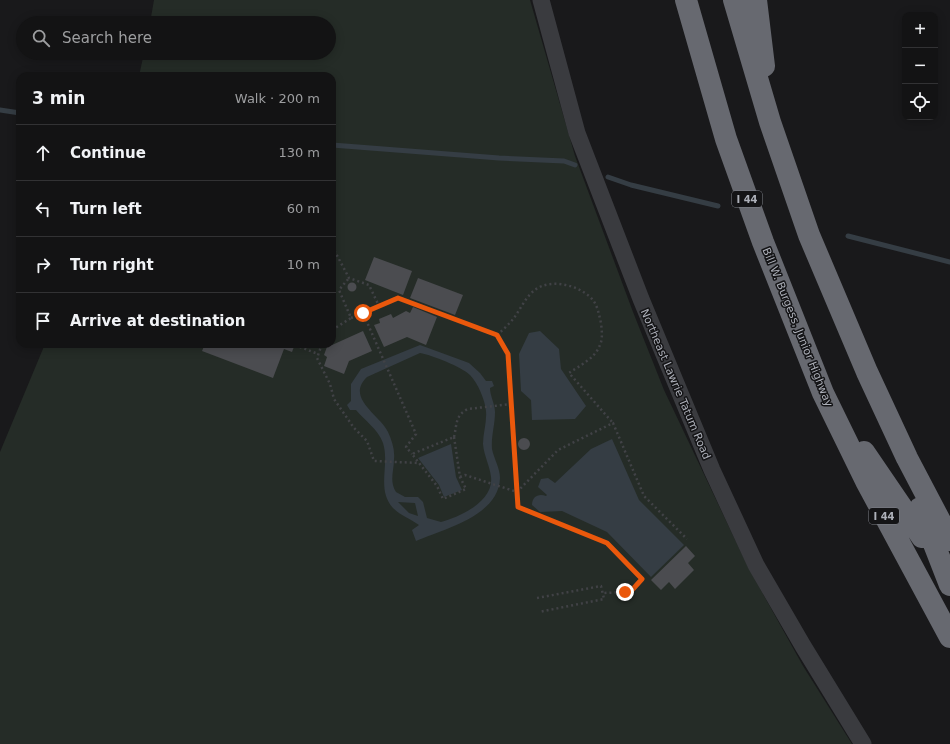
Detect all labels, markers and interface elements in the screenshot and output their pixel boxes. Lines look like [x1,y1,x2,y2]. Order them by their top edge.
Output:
map controls [902,12,938,120]
button: + [902,12,938,48]
search box [16,16,336,60]
icon: search [30,27,52,49]
text: Search here [62,29,152,47]
button: − [902,48,938,84]
button: locate [902,84,938,120]
text: 3 min [32,88,85,108]
text: Walk · 200 m [235,91,320,106]
icon: ahead [32,142,54,164]
text: Continue [70,144,146,162]
text: 130 m [278,145,320,160]
road number: I 44 [732,191,762,207]
icon: left [32,198,54,220]
text: Turn left [70,200,142,218]
text: 60 m [287,201,320,216]
street label: Bill W. Burgess, Junior Highway [760,246,836,409]
icon: right [32,254,54,276]
text: Turn right [70,256,154,274]
text: 10 m [287,257,320,272]
route start [354,304,372,322]
street label: Northeast Lawrie Tatum Road [638,307,713,461]
icon: arrive [32,310,54,332]
text: Arrive at destination [70,312,245,330]
road number: I 44 [869,508,899,524]
route end [616,583,634,601]

